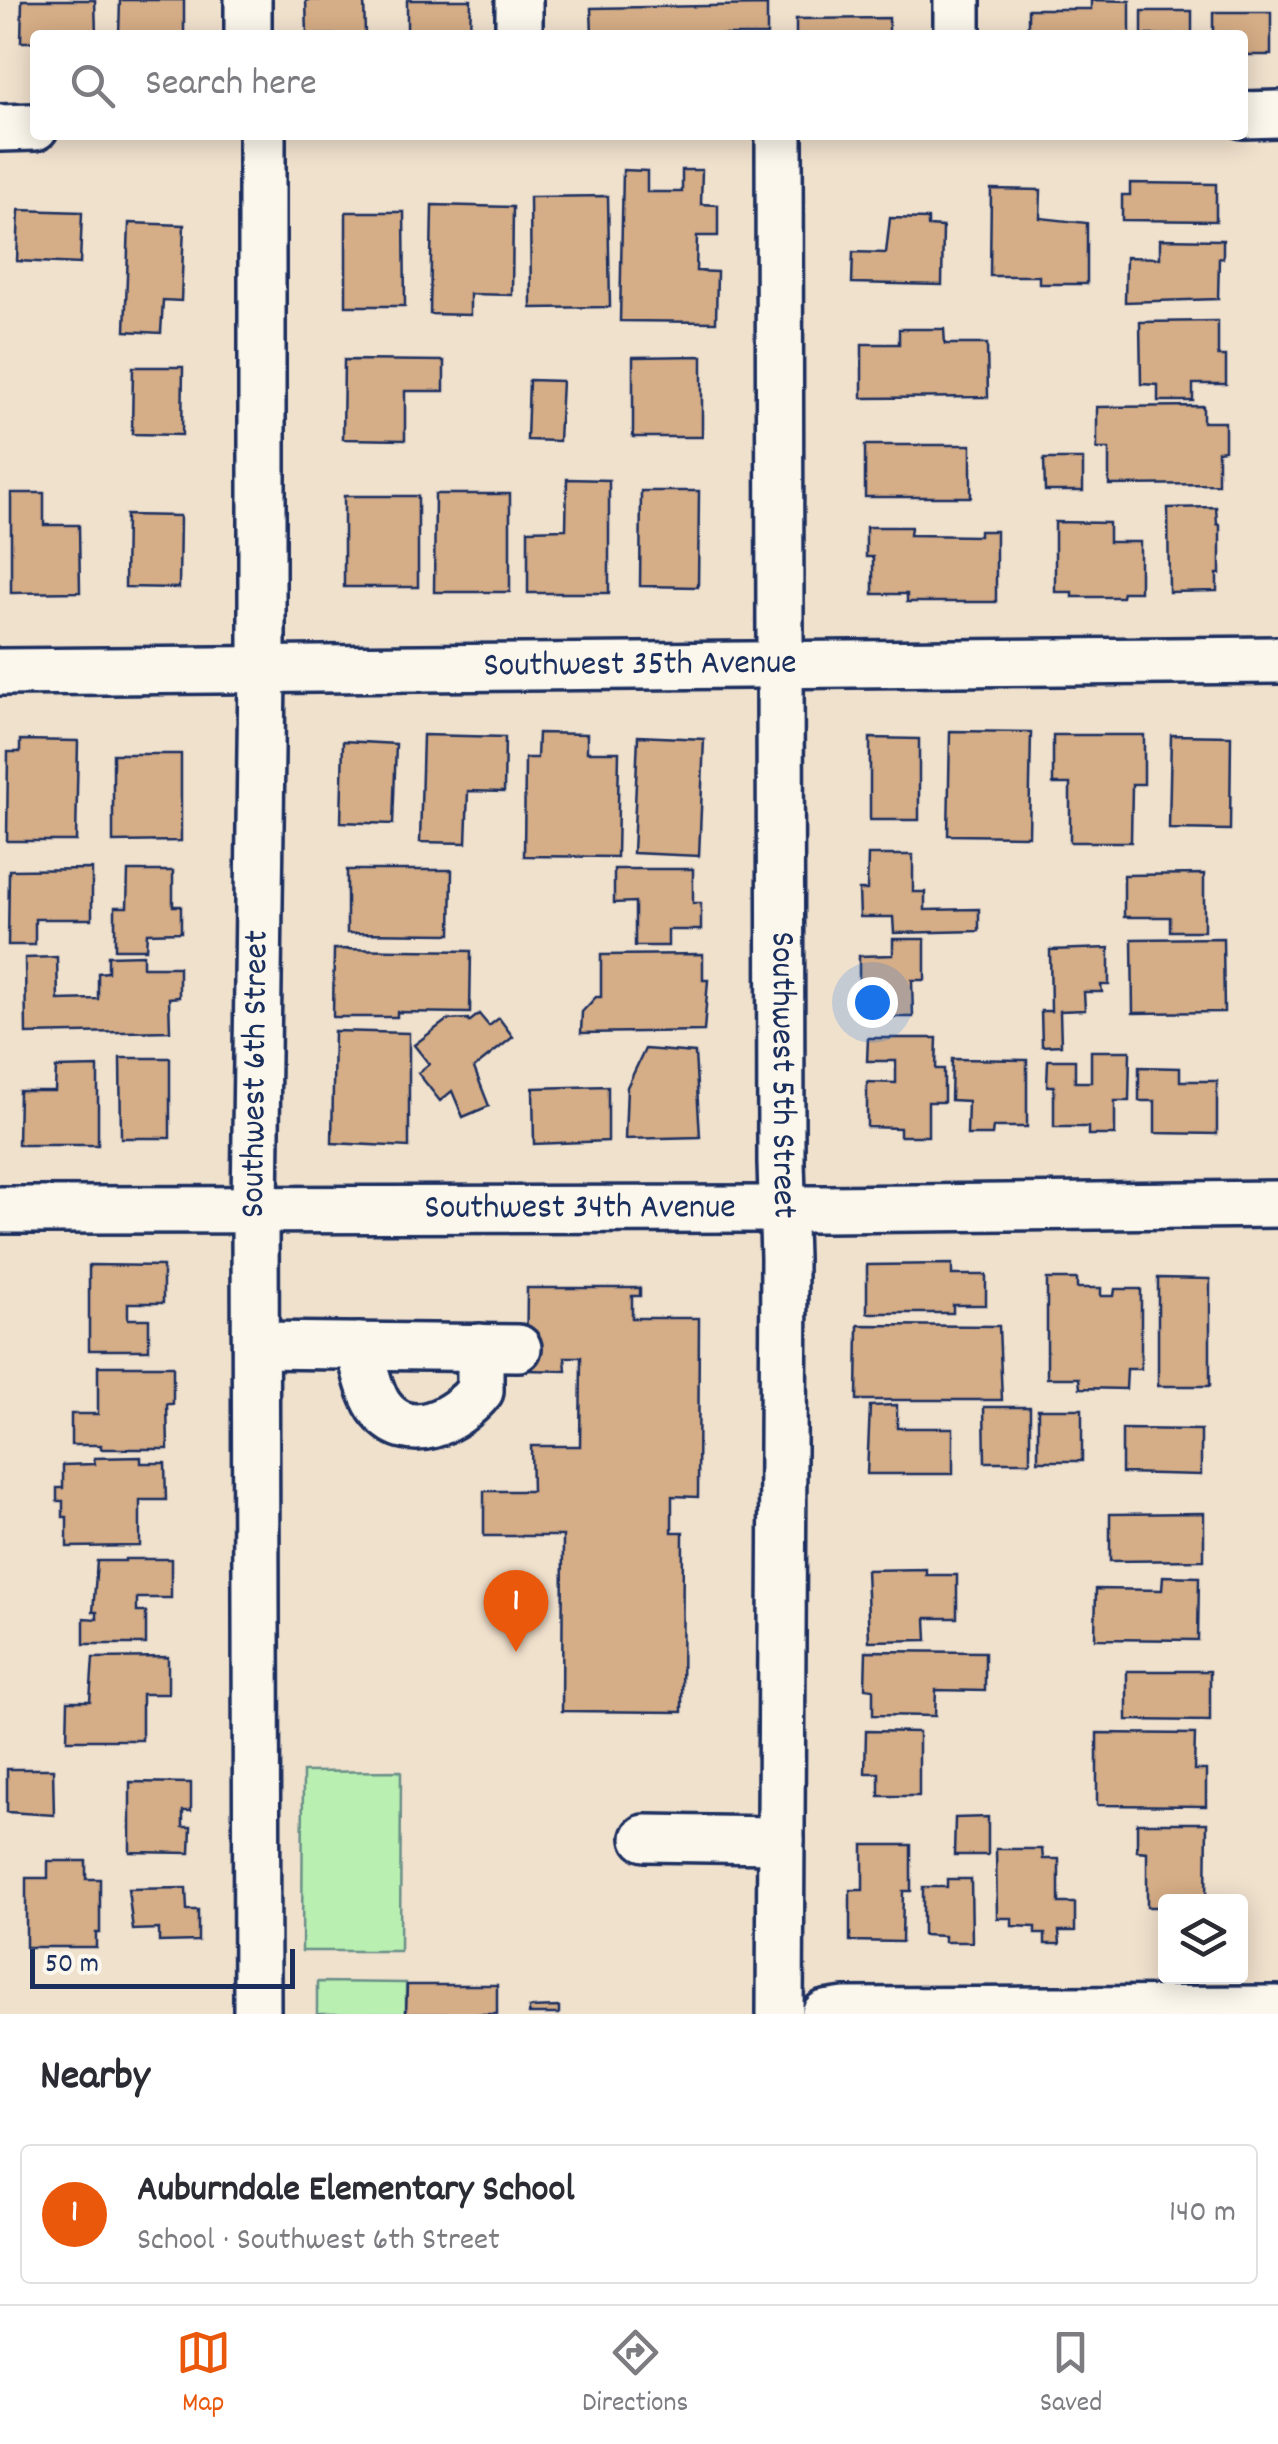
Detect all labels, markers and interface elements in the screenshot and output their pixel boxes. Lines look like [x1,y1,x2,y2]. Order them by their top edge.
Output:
search box [30,30,1248,140]
icon: search [65,58,120,113]
text: Search here [145,58,317,113]
street label: Southwest 35th Avenue [483,640,797,692]
street label: Southwest 6th Street [230,930,284,1218]
street label: Southwest 5th Street [756,931,808,1219]
your location [847,977,898,1028]
street label: Southwest 34th Avenue [424,1184,736,1234]
pin: 1 [484,1570,548,1652]
map controls [1158,1894,1248,1984]
button: layers [1158,1894,1248,1984]
scale bar [30,1944,295,1988]
text: 50 m [45,1946,99,1986]
text: Nearby [40,2049,150,2109]
text: Auburndale Elementary School [137,2164,574,2219]
text: 1 [71,2191,78,2237]
text: 140 m [1169,2191,1236,2237]
text: School · Southwest 6th Street [137,2219,500,2265]
tab: Map [176,2325,231,2425]
tab: Directions [582,2325,688,2425]
tab: Saved [1040,2325,1102,2425]

